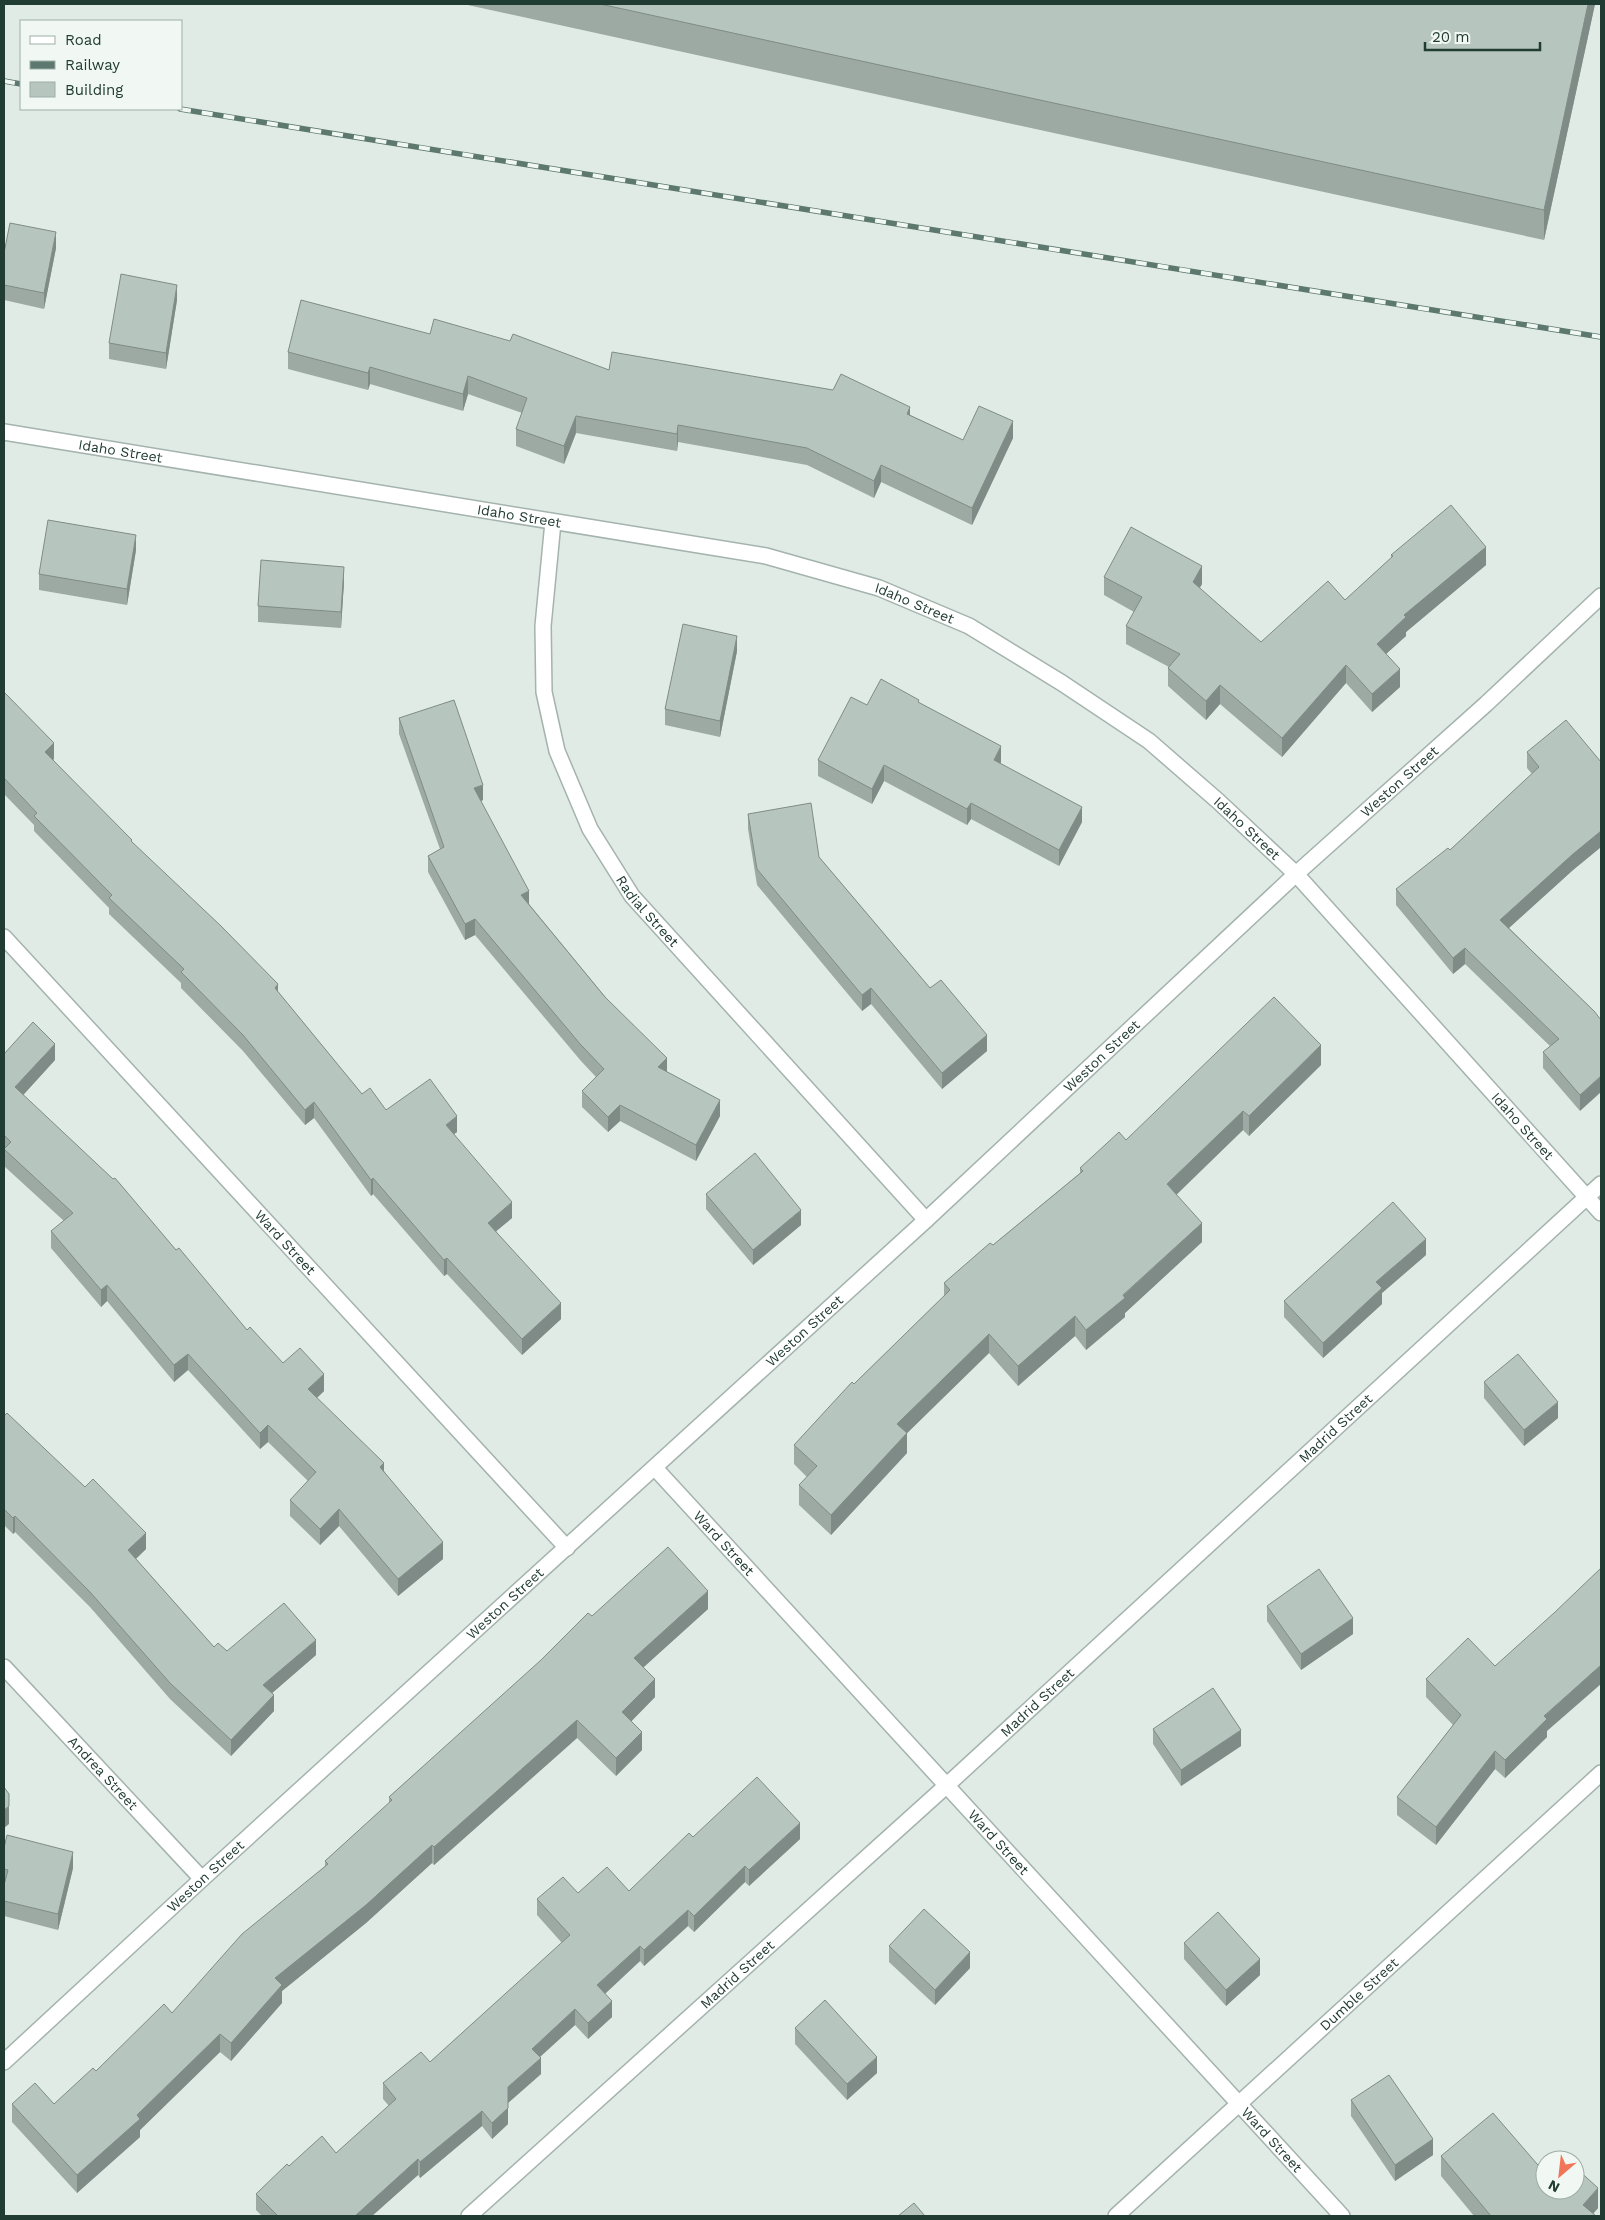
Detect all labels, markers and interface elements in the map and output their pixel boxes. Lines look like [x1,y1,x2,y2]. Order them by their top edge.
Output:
legend [20,20,182,110]
scale bar [1425,20,1540,52]
text: 20 m [1432,28,1470,46]
text: Road [65,31,102,49]
text: Railway [65,56,120,74]
text: Building [65,81,123,99]
street label: Idaho Street [77,436,164,466]
street label: Idaho Street [476,501,562,531]
street label: Idaho Street [873,579,957,627]
street label: Weston Street [1357,743,1442,820]
street label: Idaho Street [1211,793,1284,863]
street label: Radial Street [613,872,682,950]
street label: Weston Street [1060,1016,1143,1095]
street label: Idaho Street [1488,1089,1557,1163]
street label: Ward Street [252,1207,319,1278]
street label: Weston Street [762,1292,846,1370]
street label: Madrid Street [1295,1390,1375,1466]
street label: Ward Street [690,1507,758,1579]
street label: Weston Street [463,1564,547,1642]
street label: Madrid Street [997,1665,1077,1740]
street label: Andrea Street [65,1733,141,1813]
street label: Ward Street [965,1806,1032,1878]
street label: Weston Street [164,1837,247,1915]
street label: Madrid Street [697,1937,777,2012]
street label: Dumble Street [1317,1954,1401,2034]
street label: Ward Street [1238,2104,1306,2175]
north arrow [1535,2150,1585,2200]
text: N [1546,2177,1562,2196]

